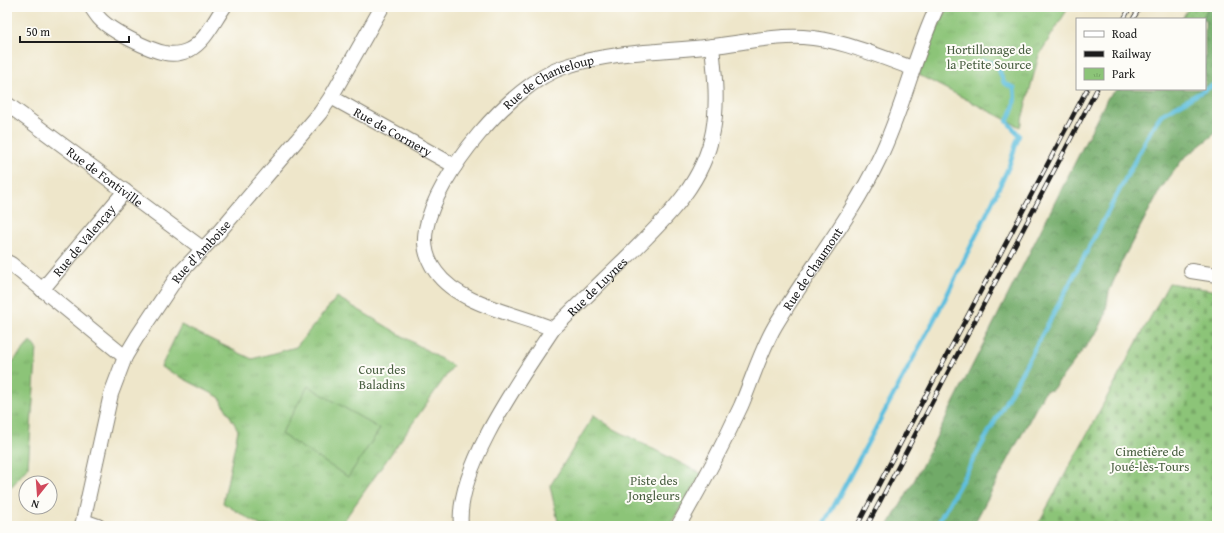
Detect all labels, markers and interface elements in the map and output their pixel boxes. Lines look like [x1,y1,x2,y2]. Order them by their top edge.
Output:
scale bar [20,18,129,44]
legend [1076,18,1206,90]
text: 50 m [26,23,50,40]
text: Road [1112,25,1138,42]
park label: Hortillonage de la Petite Source [947,40,1031,74]
text: Railway [1112,45,1151,62]
street label: Rue de Chanteloup [498,50,595,114]
text: Park [1112,65,1136,82]
street label: Rue de Cormery [350,102,436,161]
street label: Rue de Fontiville [63,142,147,211]
street label: Rue de Valençay [48,200,120,280]
street label: Rue d'Amboise [166,215,235,287]
street label: Rue de Chaumont [778,223,847,314]
street label: Rue de Luynes [562,252,631,320]
park label: Cour des Baladins [358,360,406,394]
park label: Cimetière de Joué-lès-Tours [1109,442,1189,476]
park label: Piste des Jongleurs [626,471,680,505]
north arrow [18,475,58,515]
text: N [29,496,41,513]

